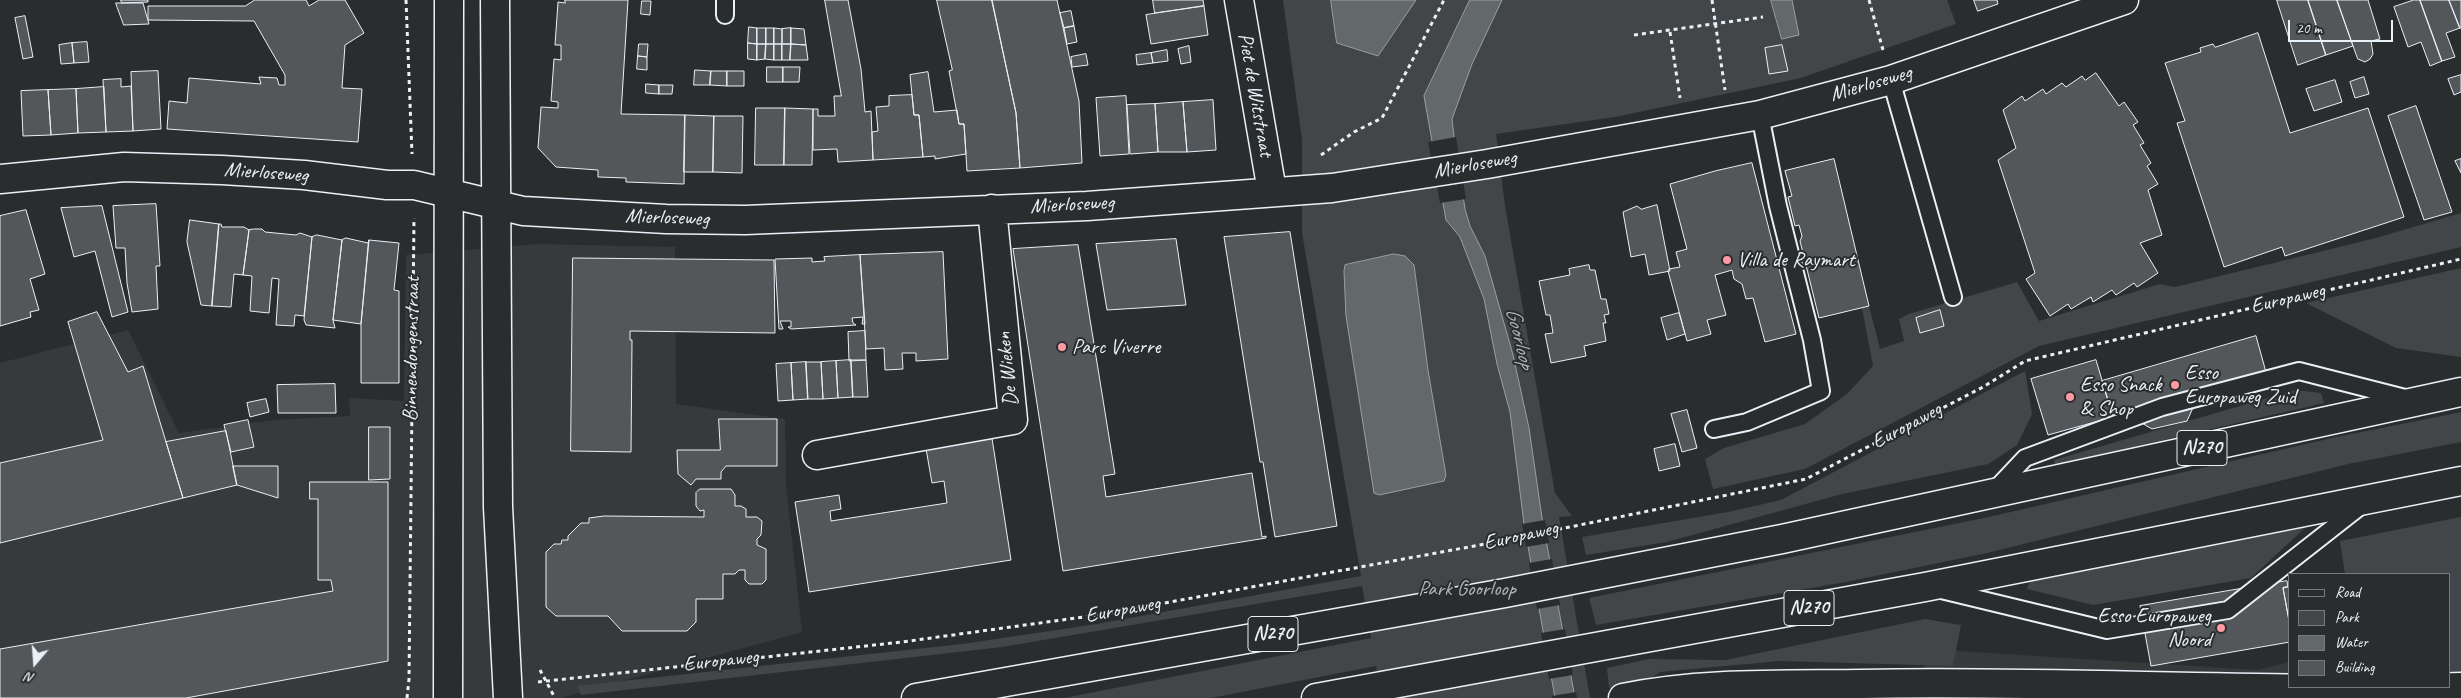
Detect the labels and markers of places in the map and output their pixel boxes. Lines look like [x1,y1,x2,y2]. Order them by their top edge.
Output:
place label: Villa de Raymart [1737,247,1855,273]
marker: Villa de Raymart [1721,254,1733,266]
place label: Parc Viverre [1072,334,1160,360]
marker: Parc Viverre [1056,341,1068,353]
place label: Esso Europaweg Zuid [2185,360,2296,410]
place label: Esso Snack & Shop [2080,372,2161,422]
marker: Esso Europaweg Zuid [2169,379,2181,391]
marker: Esso Snack & Shop [2064,391,2076,403]
place label: Esso Europaweg Noord [2098,603,2211,653]
marker: Esso Europaweg Noord [2215,622,2227,634]

